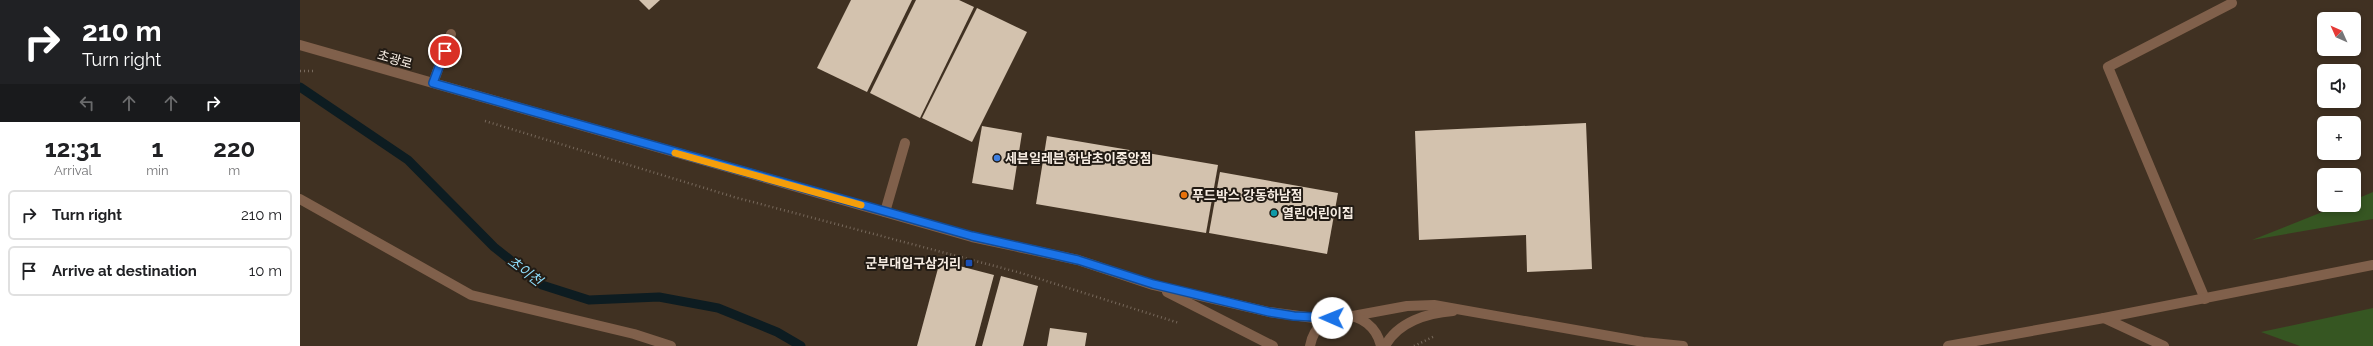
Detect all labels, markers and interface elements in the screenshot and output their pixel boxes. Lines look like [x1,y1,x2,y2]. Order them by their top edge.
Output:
north arrow [2317,12,2361,56]
map controls [2317,12,2361,212]
text: 210 m [82,15,162,48]
icon: right [16,16,68,68]
pin [428,34,462,68]
icon: arrive [434,40,456,62]
street label: 초광로 [376,47,414,72]
text: Turn right [82,49,161,70]
button: sound [2317,64,2361,108]
icon: left [76,92,98,114]
icon: ahead [118,92,140,114]
icon: ahead [160,92,182,114]
icon: right [202,92,224,114]
button: + [2317,116,2361,160]
text: 12:31 [45,134,101,163]
text: 1 [151,134,163,163]
text: 220 [213,134,255,163]
place label: 세븐일레븐 하남초이중앙점 [1005,151,1152,166]
marker: 세븐일레븐 하남초이중앙점 [992,153,1002,163]
text: Arrival [54,163,92,178]
text: min [146,163,169,178]
text: m [228,163,240,178]
button: − [2317,168,2361,212]
place label: 푸드박스 강동하남점 [1192,188,1303,203]
marker: 푸드박스 강동하남점 [1179,190,1189,200]
icon: right [18,204,40,226]
text: Turn right [52,206,122,224]
text: 210 m [241,206,282,224]
place label: 열린어린이집 [1282,206,1354,221]
marker: 열린어린이집 [1269,208,1279,218]
water label: 초이천 [505,253,546,290]
place label: 군부대입구삼거리 [865,256,961,271]
marker: 군부대입구삼거리 [964,258,974,268]
icon: arrive [18,260,40,282]
text: Arrive at destination [52,262,197,280]
text: 10 m [249,262,282,280]
position arrow [1311,297,1353,339]

